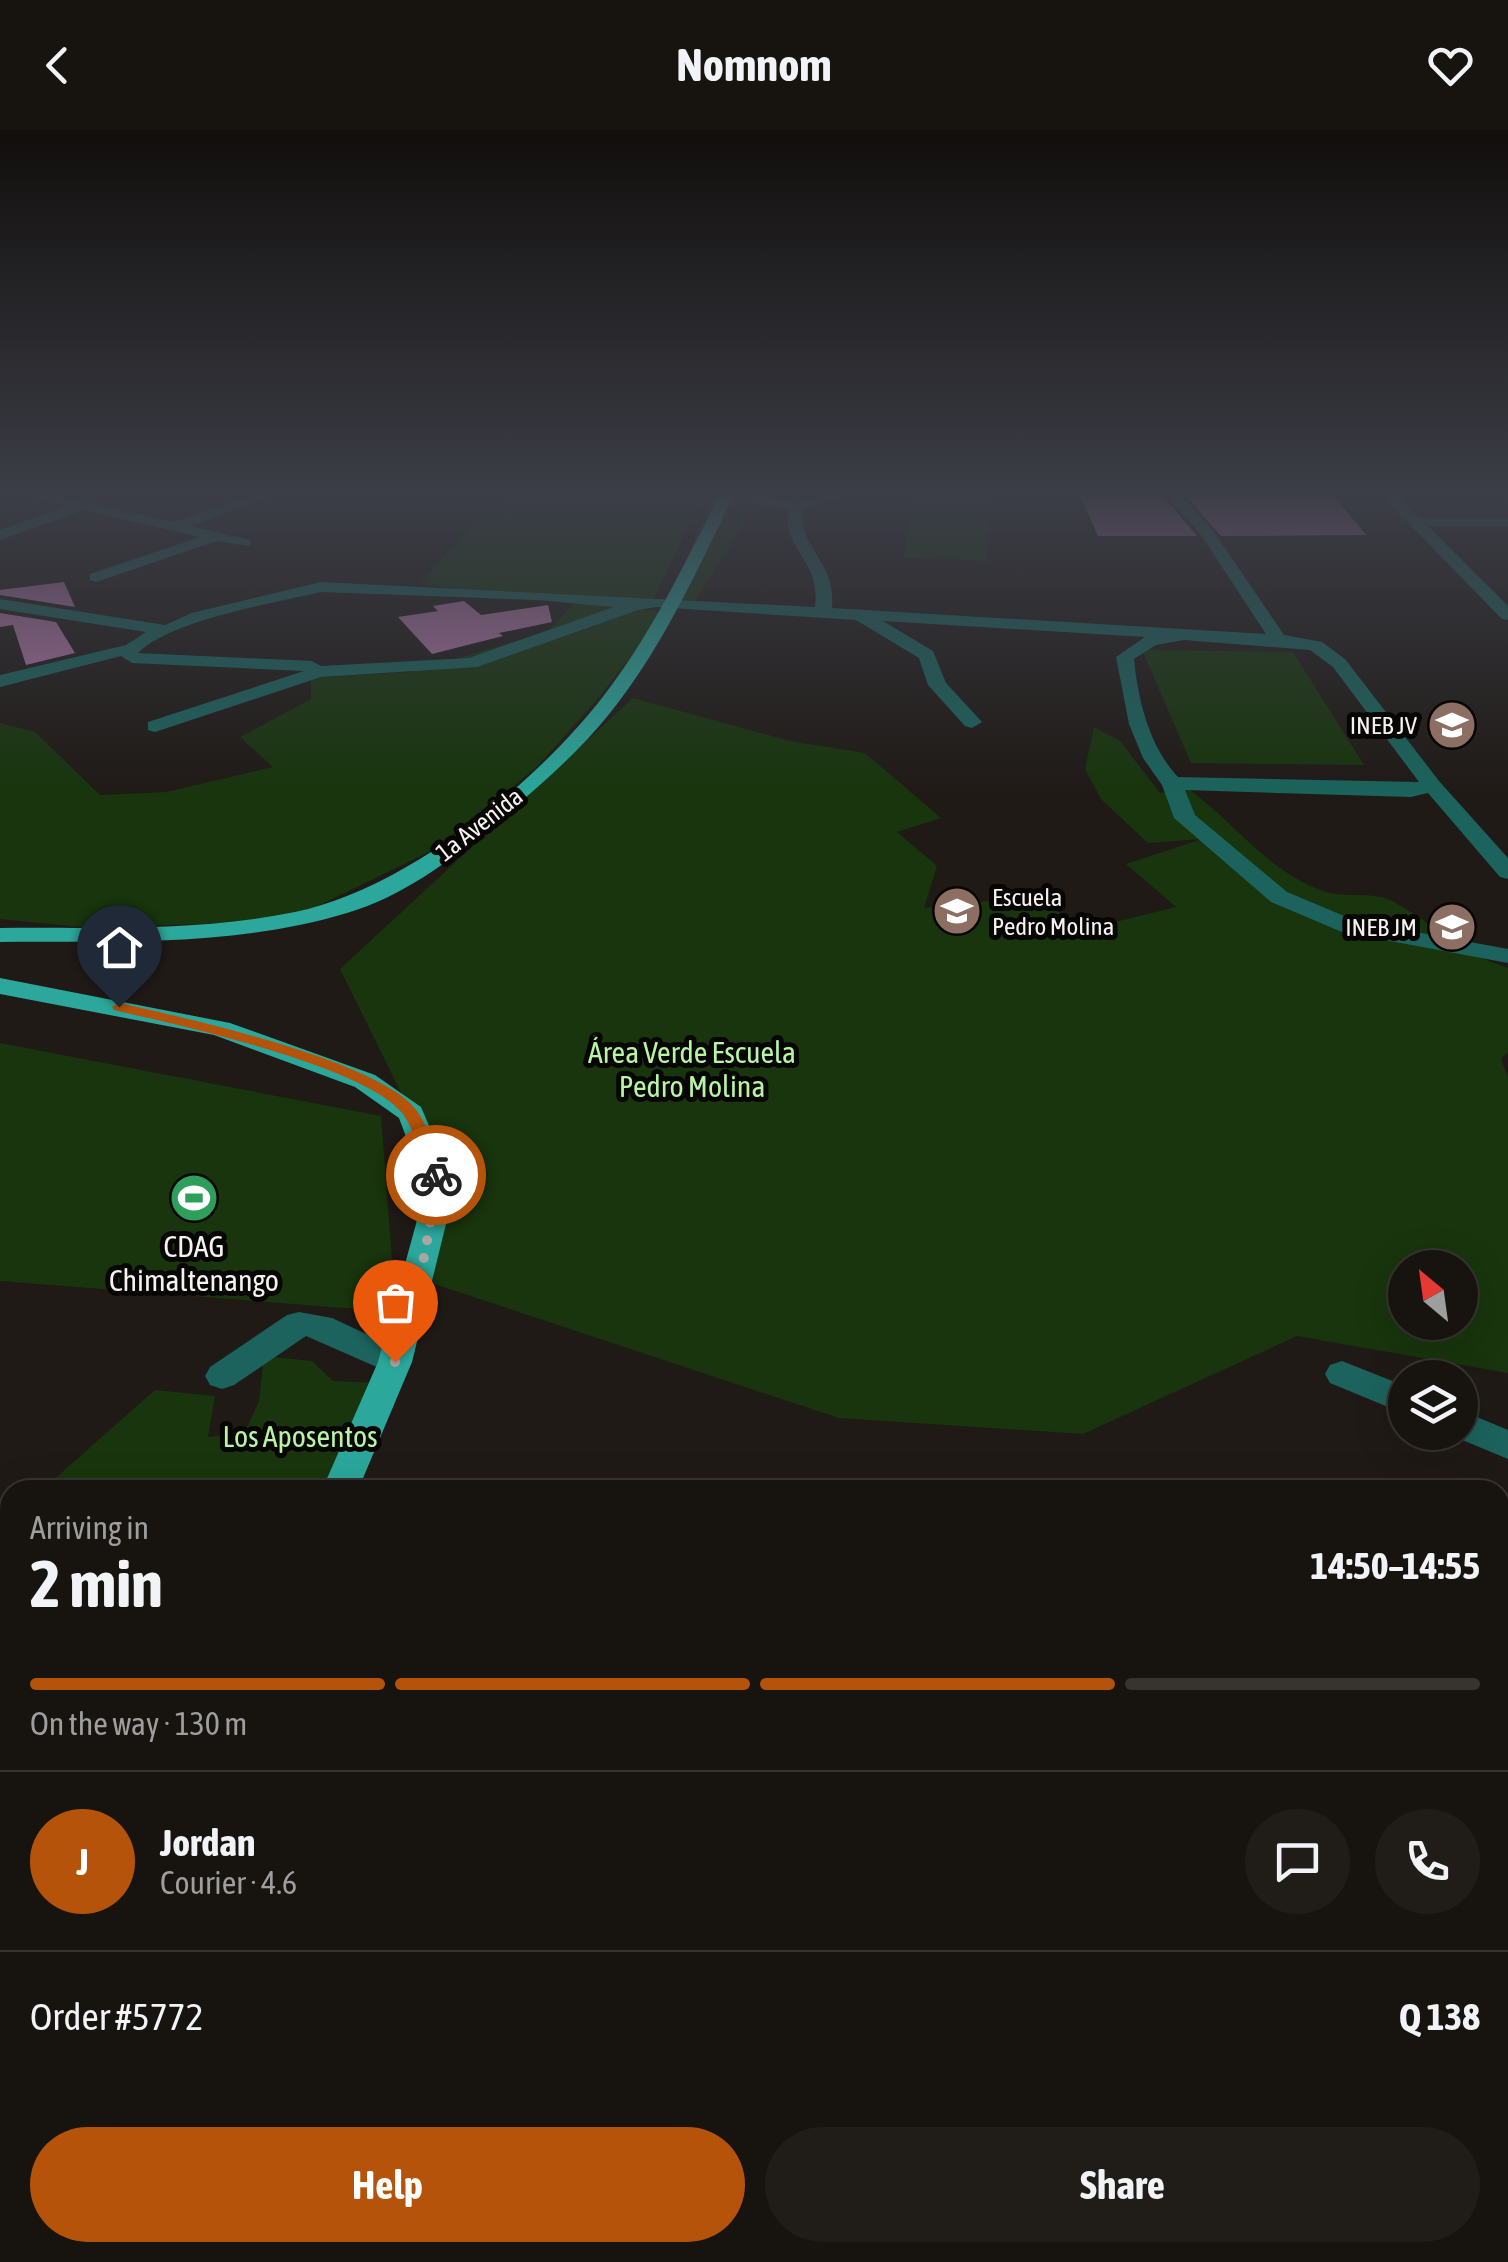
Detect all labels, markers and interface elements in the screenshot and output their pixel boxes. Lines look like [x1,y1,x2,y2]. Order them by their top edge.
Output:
icon: back [30,38,85,93]
icon: heart [1423,38,1478,93]
text: Nomnom [676,39,832,91]
school or university icon: INEB JV [1426,699,1478,751]
place label: INEB JV [1350,711,1418,739]
street label: 1a Avenida [430,782,528,866]
place label: Escuela Pedro Molina [992,883,1114,940]
school or university icon: Escuela Pedro Molina [931,885,983,937]
school or university icon: INEB JM [1426,901,1478,953]
pin [77,905,162,1008]
place label: INEB JM [1345,913,1417,941]
icon: home [92,920,147,975]
park label: Área Verde Escuela Pedro Molina [588,1035,796,1103]
courier [386,1125,486,1225]
icon: bike [409,1148,464,1203]
sports icon: CDAG Chimaltenango [168,1172,220,1224]
place label: CDAG Chimaltenango [109,1229,279,1297]
north arrow [1388,1250,1478,1340]
map controls [1388,1250,1478,1450]
pin [353,1260,438,1363]
icon: bag [368,1275,423,1330]
button: layers [1388,1360,1478,1450]
park label: Los Aposentos [222,1419,378,1453]
text: Arriving in [30,1509,149,1546]
text: 14:50–14:55 [1310,1544,1480,1587]
text: 2 min [30,1546,163,1621]
text: On the way · 130 m [30,1705,247,1742]
button: chat [1245,1809,1350,1914]
button: phone [1375,1809,1480,1914]
text: Jordan [160,1821,255,1864]
text: J [76,1840,89,1883]
text: Courier · 4.6 [160,1864,297,1901]
text: Order #5772 [30,1995,203,2038]
text: Q 138 [1399,1995,1480,2038]
button: Help [30,2127,745,2242]
button: Share [765,2127,1480,2242]

